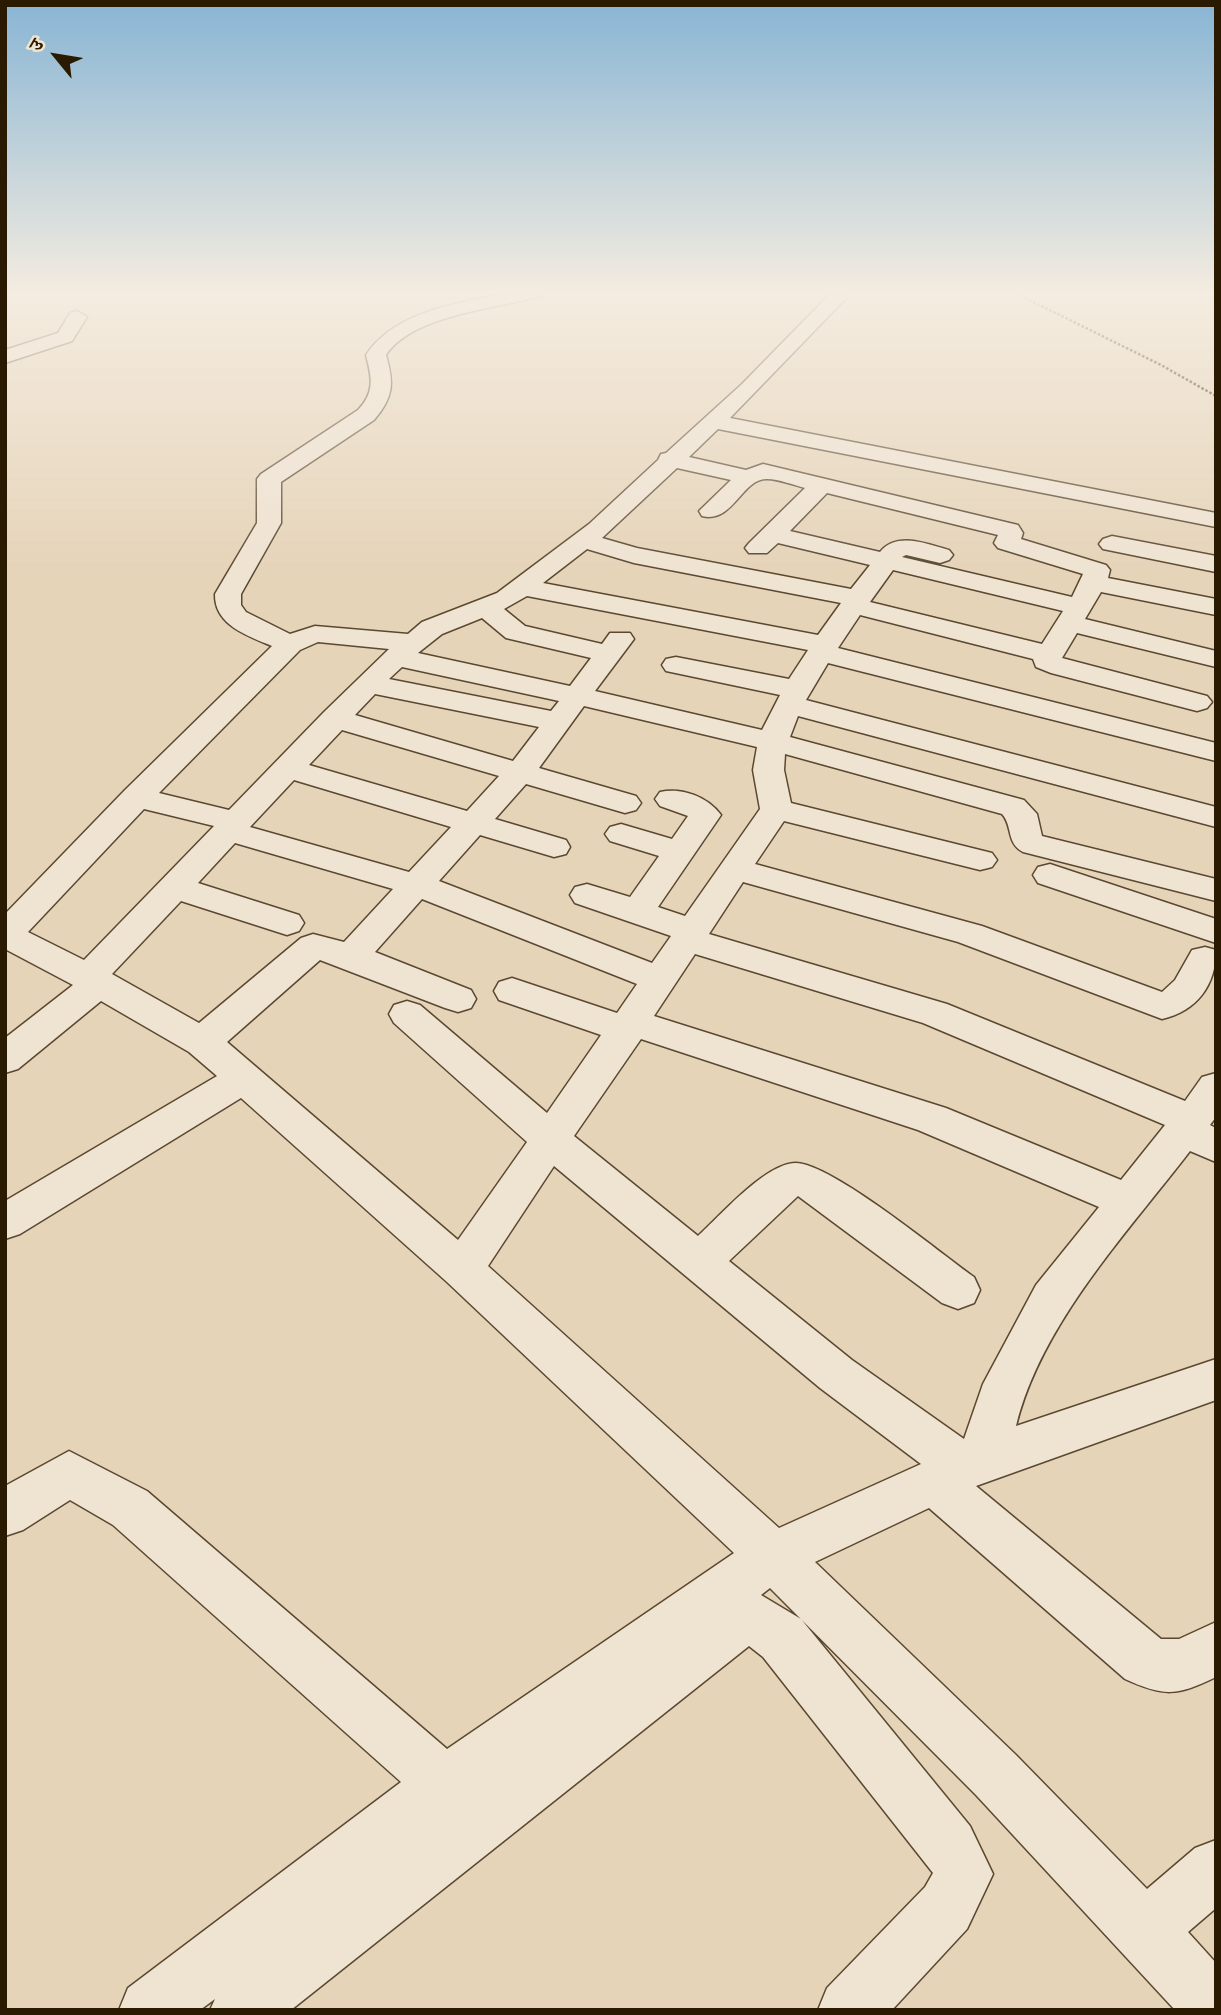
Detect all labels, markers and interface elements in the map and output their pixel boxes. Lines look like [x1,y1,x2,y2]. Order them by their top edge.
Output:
north arrow [21,21,91,91]
text: उ [25,35,51,56]

